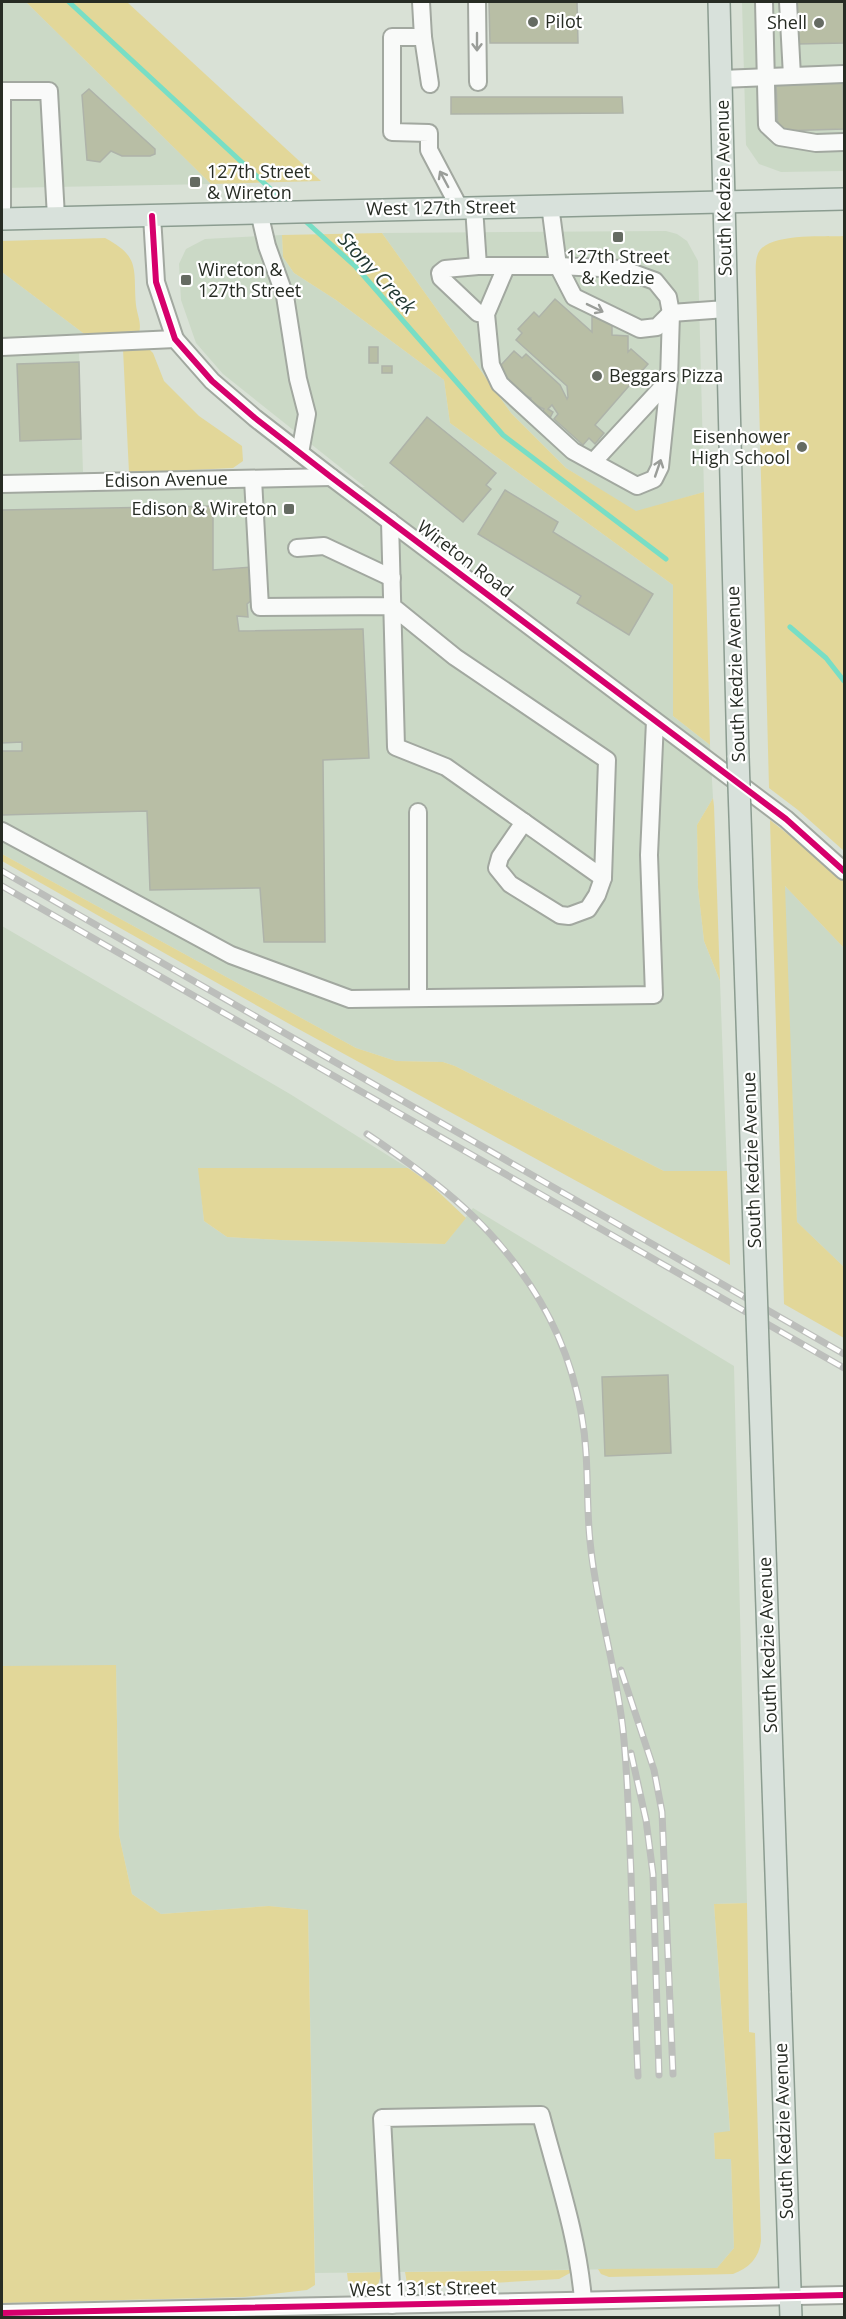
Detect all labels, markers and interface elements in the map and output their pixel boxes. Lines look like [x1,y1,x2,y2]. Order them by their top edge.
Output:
place label: Pilot [545,9,582,33]
place label: Shell [767,10,807,34]
marker: Pilot [526,15,540,29]
marker: Shell [812,16,826,30]
one-way arrow [471,31,483,51]
street label: South Kedzie Avenue [709,100,737,276]
place label: 127th Street & Wireton [207,159,310,204]
one-way arrow [438,170,449,188]
marker: 127th Street & Wireton [188,175,202,189]
street label: West 127th Street [366,194,516,220]
water label: Stony Creek [332,226,423,321]
marker: 127th Street & Kedzie [611,230,625,244]
place label: 127th Street & Kedzie [566,244,670,289]
place label: Wireton & 127th Street [198,257,301,302]
marker: Wireton & 127th Street [179,273,193,287]
one-way arrow [586,302,604,314]
place label: Beggars Pizza [609,363,723,387]
marker: Beggars Pizza [590,369,604,383]
place label: Eisenhower High School [691,424,791,469]
marker: Eisenhower High School [795,440,809,454]
one-way arrow [653,459,664,478]
street label: Edison Avenue [104,466,228,492]
place label: Edison & Wireton [132,496,277,520]
marker: Edison & Wireton [282,502,296,516]
street label: Wireton Road [413,514,519,602]
street label: South Kedzie Avenue [720,585,750,763]
street label: South Kedzie Avenue [736,1071,766,1249]
street label: South Kedzie Avenue [752,1556,782,1734]
street label: South Kedzie Avenue [768,2042,798,2220]
street label: West 131st Street [349,2275,497,2301]

